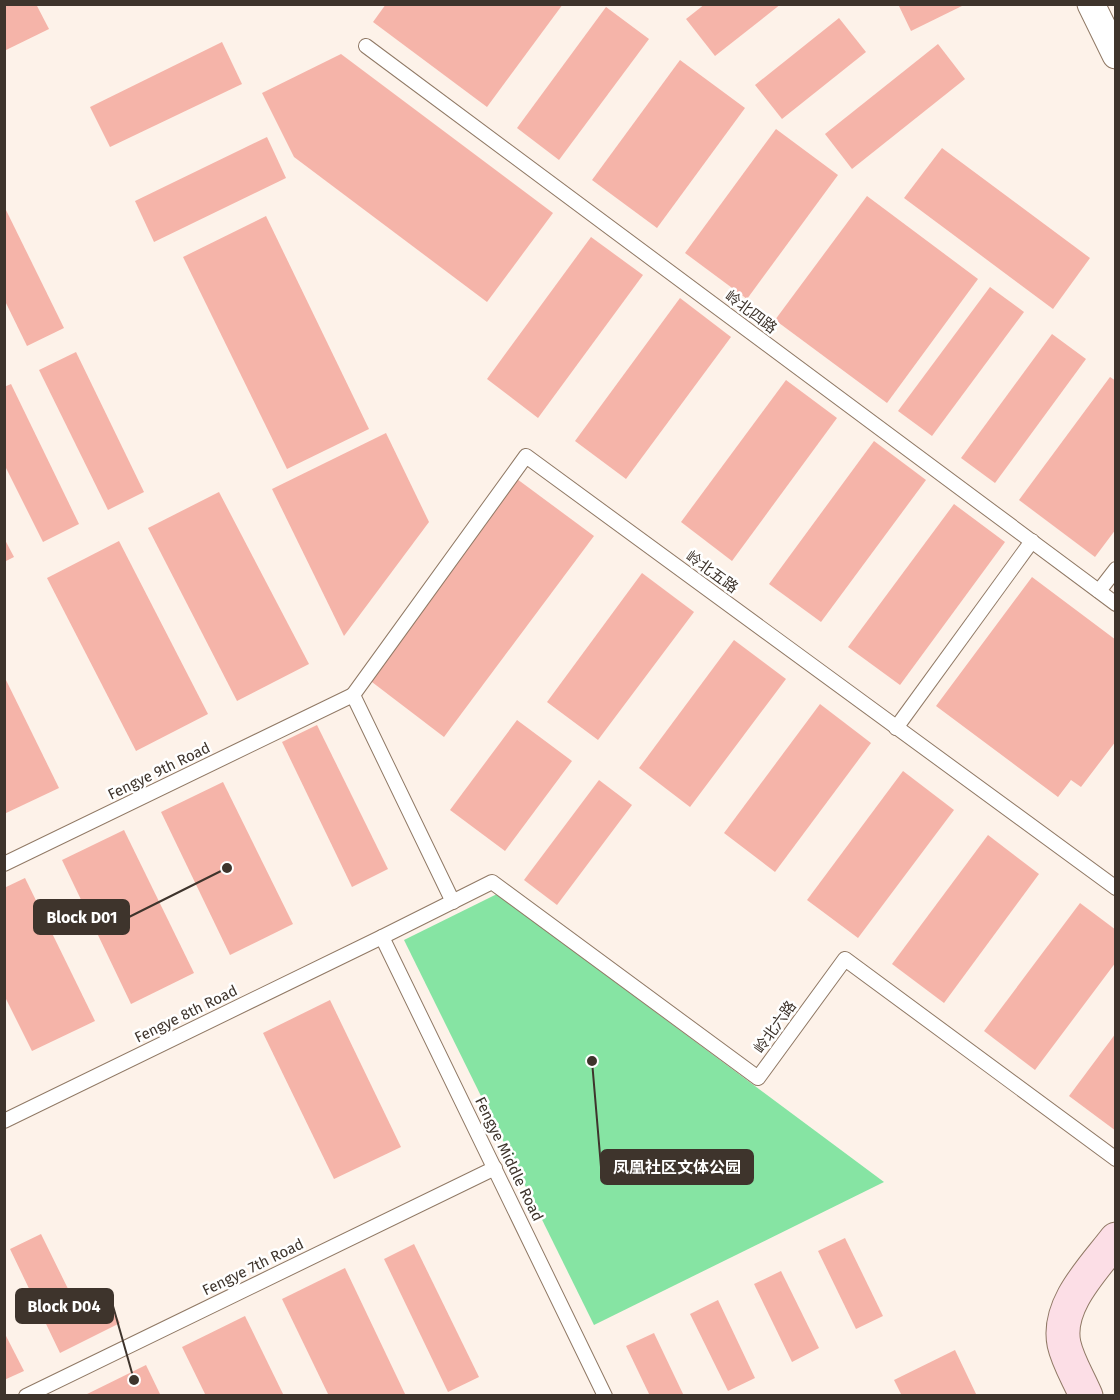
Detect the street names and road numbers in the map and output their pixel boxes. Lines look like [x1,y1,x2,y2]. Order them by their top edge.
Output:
street label: 岭北四路 [722,287,780,337]
street label: 岭北五路 [682,547,742,597]
street label: Fengye 9th Road [105,738,213,804]
street label: Fengye 8th Road [132,981,240,1047]
street label: 岭北六路 [750,997,800,1057]
street label: Fengye Middle Road [471,1094,547,1224]
street label: Fengye 7th Road [199,1235,307,1299]

